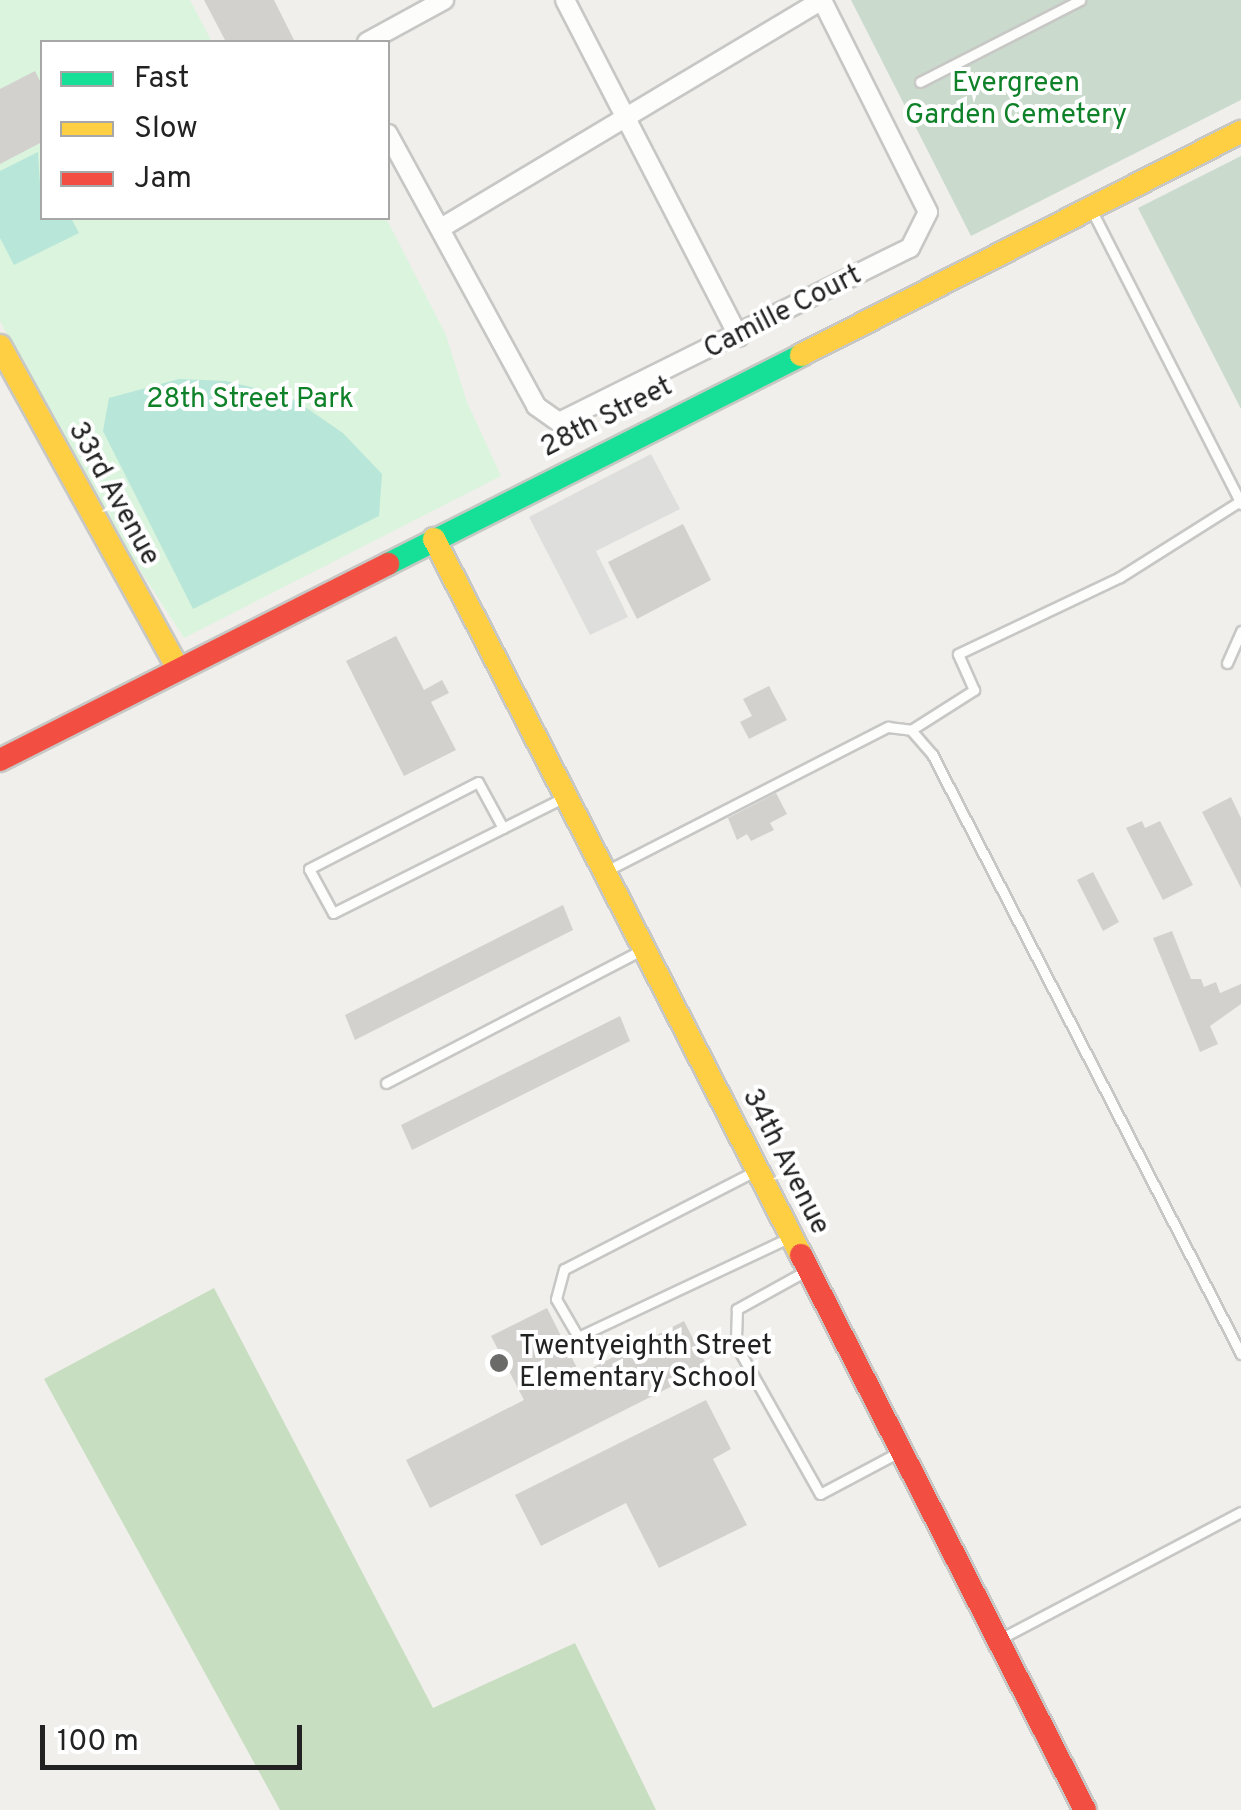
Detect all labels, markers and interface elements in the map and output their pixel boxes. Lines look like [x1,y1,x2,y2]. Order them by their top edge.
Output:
legend [40,40,390,220]
text: Fast [134,61,189,98]
park label: Evergreen Garden Cemetery [905,67,1127,133]
text: Slow [134,111,198,148]
text: Jam [134,161,192,198]
street label: Camille Court [699,259,867,367]
street label: 28th Street [536,371,678,465]
park label: 28th Street Park [146,383,354,417]
street label: 33rd Avenue [60,416,166,572]
street label: 34th Avenue [734,1083,836,1241]
place label: Twentyeighth Street Elementary School [519,1330,772,1396]
marker: Twentyeighth Street Elementary School [488,1352,510,1374]
scale bar [45,1705,308,1767]
text: 100 m [57,1724,139,1761]

